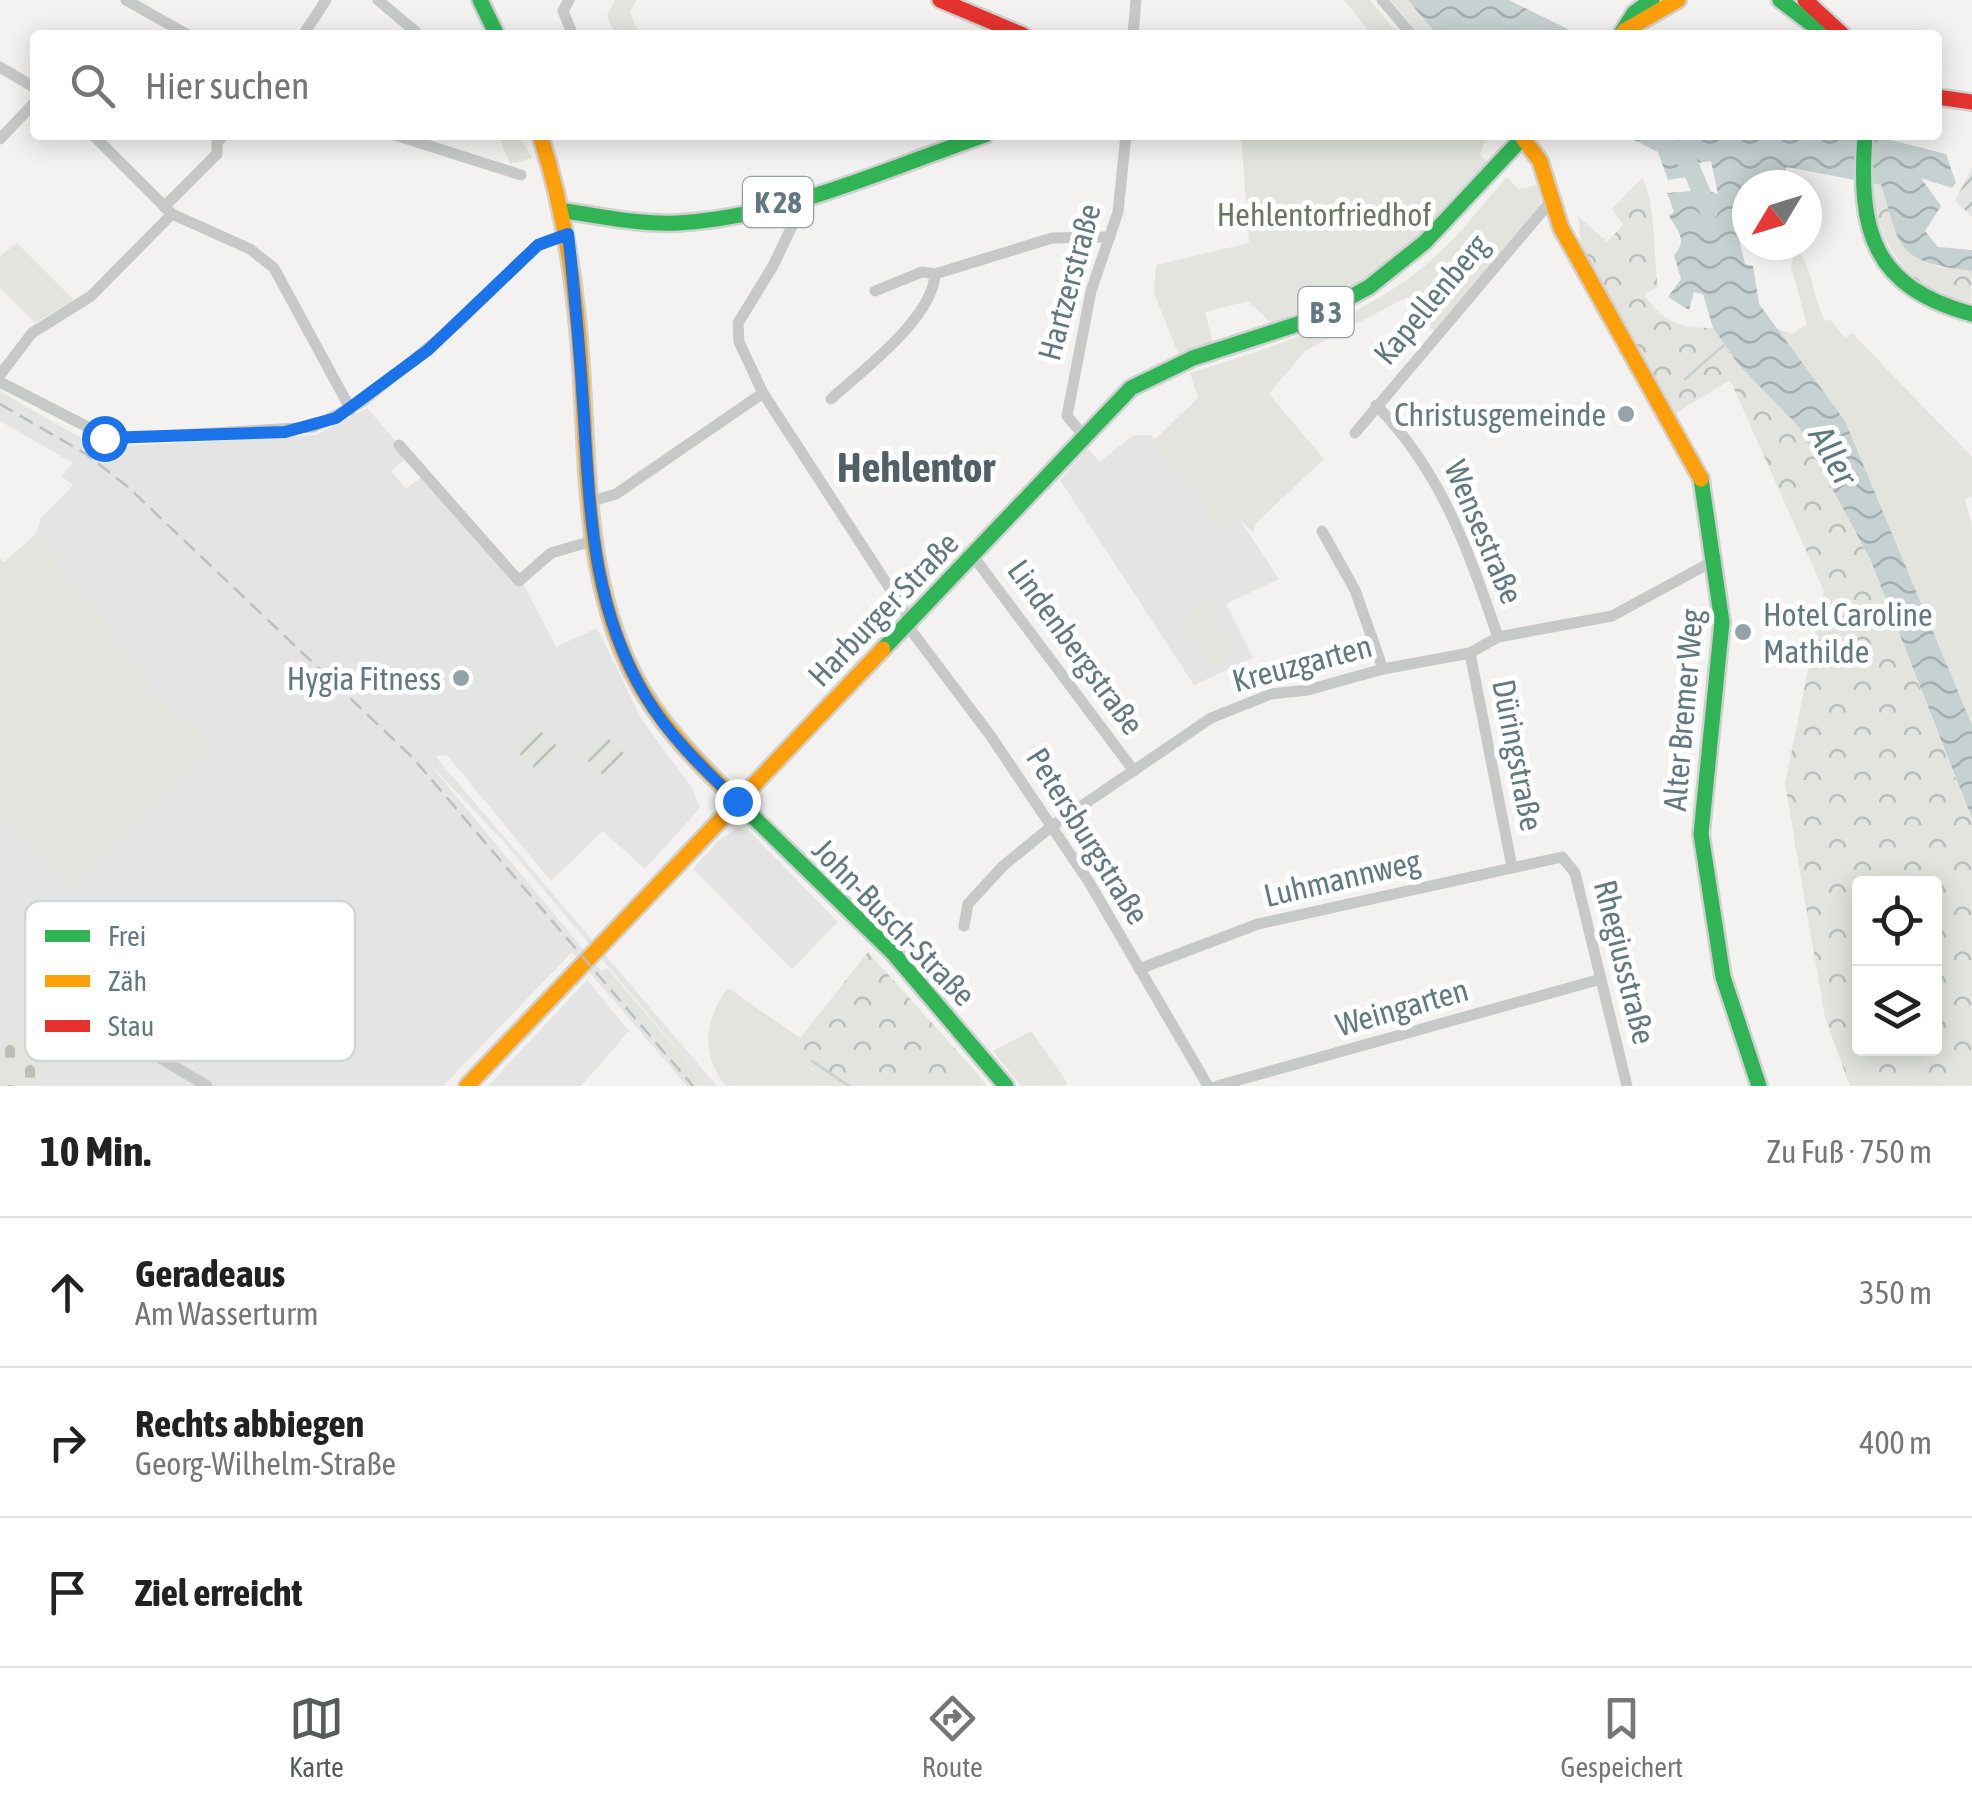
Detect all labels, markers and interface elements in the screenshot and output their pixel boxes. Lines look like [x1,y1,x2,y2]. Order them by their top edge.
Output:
search box [30,30,1942,140]
icon: search [65,58,120,113]
text: Hier suchen [145,64,309,107]
north arrow [1732,170,1822,260]
road number: K 28 [743,177,813,227]
park label: Hehlentorfriedhof [1217,196,1431,233]
street label: Hartzerstraße [1030,200,1108,364]
street label: Kapellenberg [1366,226,1496,372]
road number: B 3 [1298,287,1354,337]
place label: Christusgemeinde [1394,396,1606,433]
marker: Christusgemeinde [1615,403,1637,425]
route start [82,416,128,462]
water label: Aller [1801,418,1867,493]
district label: Hehlentor [837,443,997,491]
street label: Wensestraße [1437,455,1531,609]
street label: Harburger Straße [800,524,966,694]
street label: Lindenbergstraße [1000,553,1152,741]
place label: Hotel Caroline Mathilde [1763,596,1933,670]
street label: Alter Bremer Weg [1656,607,1710,812]
marker: Hotel Caroline Mathilde [1732,621,1754,643]
street label: Kreuzgarten [1228,627,1376,699]
place label: Hygia Fitness [287,660,441,697]
marker: Hygia Fitness [450,667,472,689]
street label: Düringstraße [1485,676,1551,834]
street label: Petersburgstraße [1019,741,1157,931]
route end [715,779,761,825]
street label: John-Busch-Straße [805,831,983,1013]
street label: Luhmannweg [1260,842,1424,914]
street label: Rhegiusstraße [1587,876,1663,1048]
map controls [1852,876,1942,1056]
button: locate [1852,876,1942,966]
legend [25,901,355,1061]
text: Frei [108,920,146,952]
text: Zäh [108,965,147,997]
button: layers [1852,966,1942,1056]
street label: Weingarten [1332,971,1472,1043]
text: Stau [108,1010,154,1042]
text: 10 Min. [40,1127,151,1175]
text: Zu Fuß · 750 m [1767,1133,1932,1170]
text: Geradeaus [135,1252,285,1295]
icon: ahead [40,1265,95,1320]
text: 350 m [1859,1274,1932,1311]
text: Am Wasserturm [135,1295,319,1332]
text: Rechts abbiegen [135,1402,364,1445]
icon: right [40,1415,95,1470]
text: 400 m [1859,1424,1932,1461]
text: Georg-Wilhelm-Straße [135,1445,396,1482]
icon: arrive [40,1565,95,1620]
text: Ziel erreicht [135,1571,302,1614]
tab: Karte [289,1691,344,1783]
tab: Route [922,1691,983,1783]
tab: Gespeichert [1561,1691,1683,1783]

